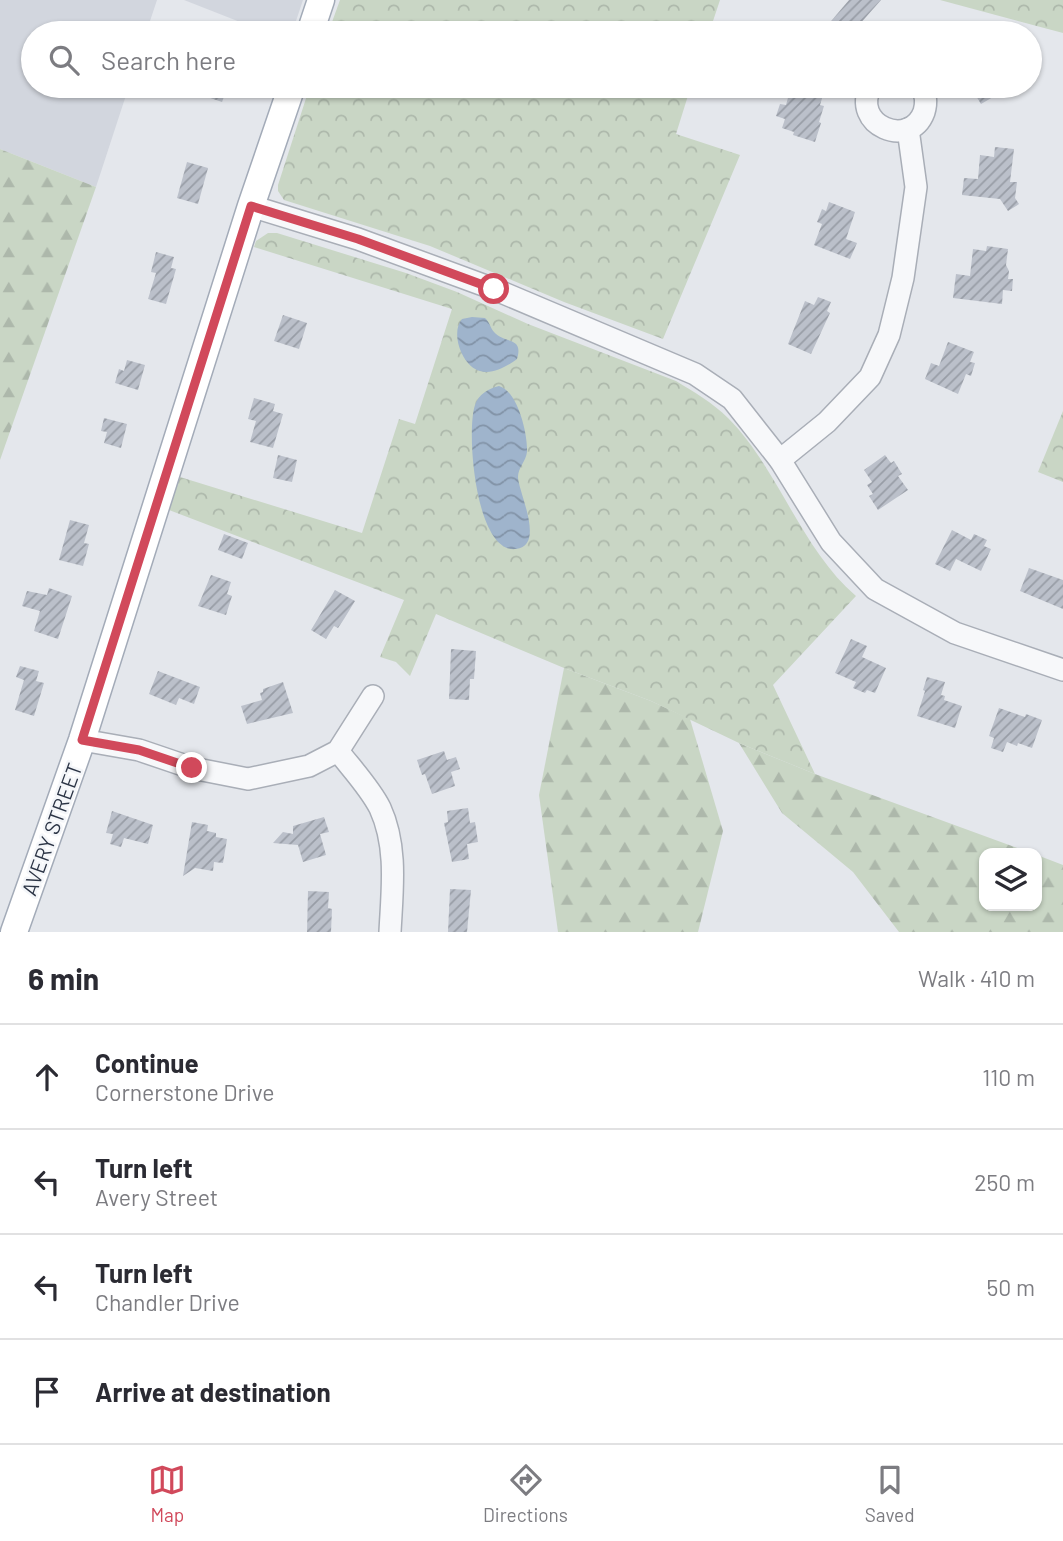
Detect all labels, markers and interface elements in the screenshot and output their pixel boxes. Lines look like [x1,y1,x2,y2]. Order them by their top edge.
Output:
search box [21,21,1042,98]
icon: search [45,41,83,79]
text: Search here [101,44,236,75]
route start [478,273,509,304]
route end [176,752,207,783]
street label: AVERY STREET [15,759,87,899]
map controls [979,848,1042,911]
button: layers [979,848,1042,911]
text: 6 min [28,960,99,996]
text: Walk · 410 m [918,964,1035,992]
text: Continue [95,1047,199,1078]
icon: ahead [28,1058,66,1096]
text: 110 m [982,1063,1035,1091]
text: Cornerstone Drive [95,1078,275,1106]
text: Turn left [95,1152,193,1183]
icon: left [28,1163,66,1201]
text: 250 m [974,1168,1035,1196]
text: Avery Street [95,1183,218,1211]
text: Turn left [95,1257,193,1288]
icon: left [28,1268,66,1306]
text: 50 m [987,1273,1035,1301]
text: Chandler Drive [95,1288,240,1316]
icon: arrive [28,1373,66,1411]
text: Arrive at destination [95,1376,331,1407]
tab: Map [148,1461,186,1526]
tab: Directions [483,1461,568,1526]
tab: Saved [865,1461,915,1526]

